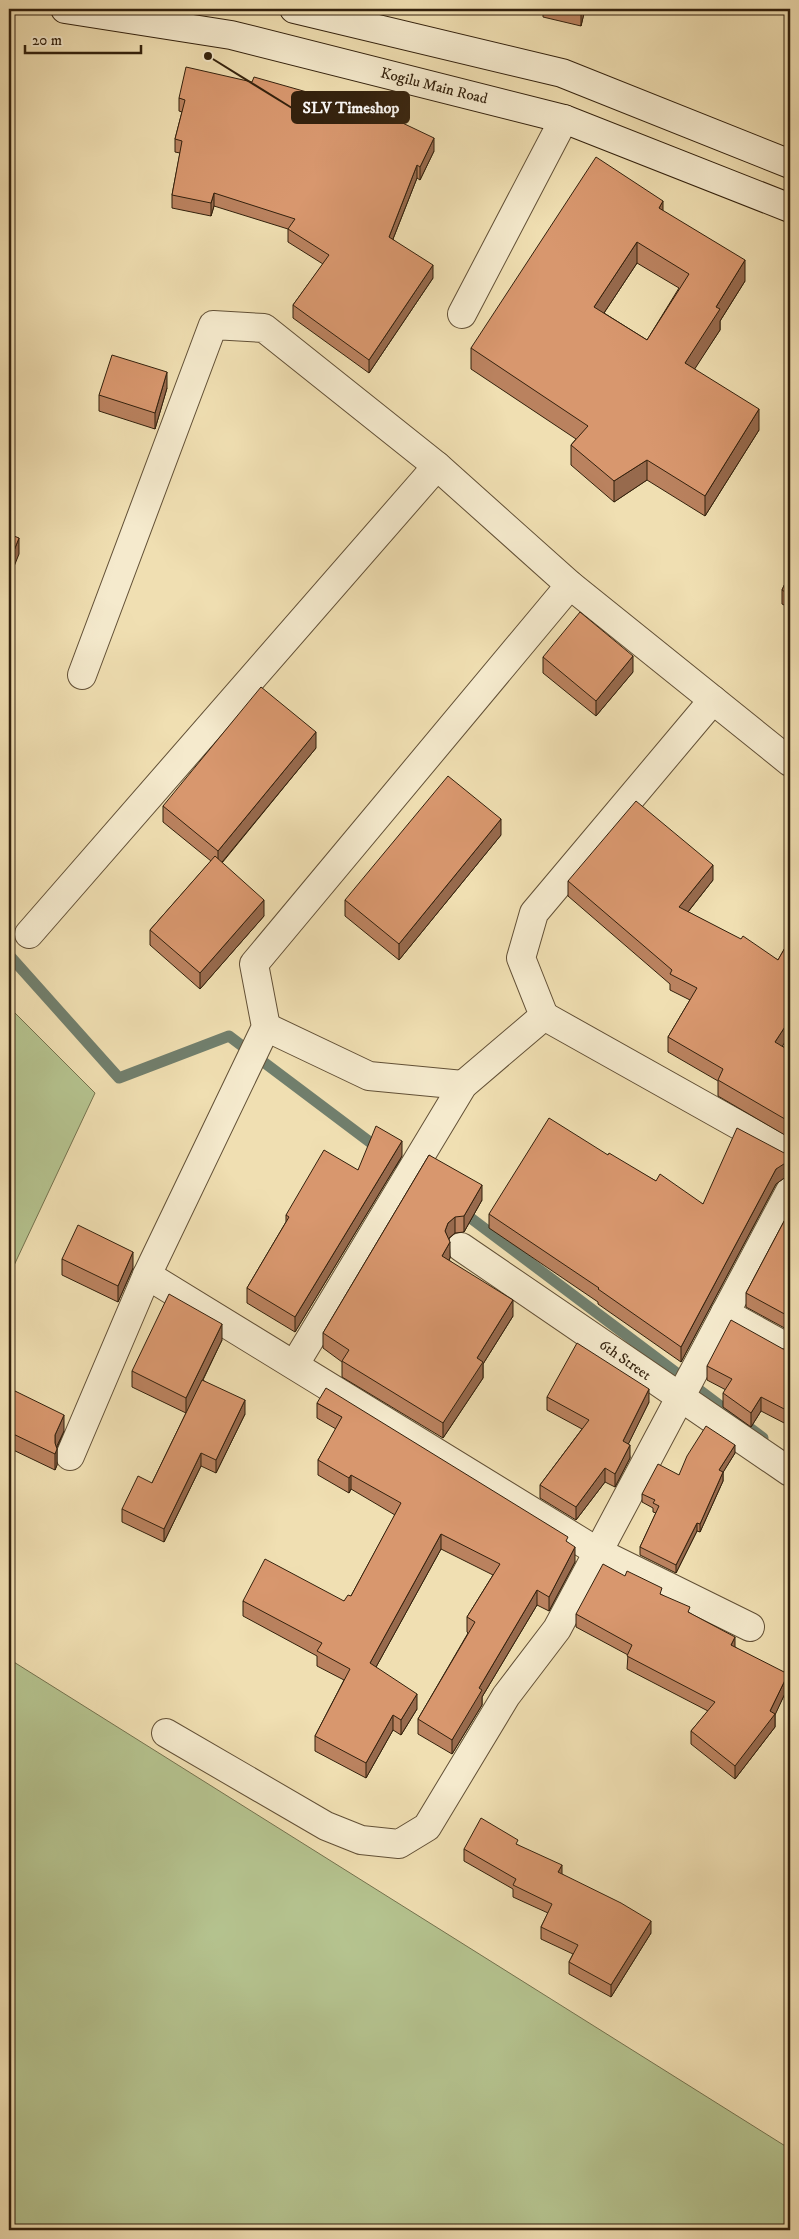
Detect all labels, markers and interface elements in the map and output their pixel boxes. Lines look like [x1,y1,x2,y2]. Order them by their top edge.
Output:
scale bar [25,22,141,54]
text: 20 m [32,31,62,50]
street label: Kogilu Main Road [378,63,490,109]
callout: SLV Timeshop [292,92,409,123]
text: SLV Timeshop [303,98,399,118]
street label: 6th Street [595,1335,655,1385]

